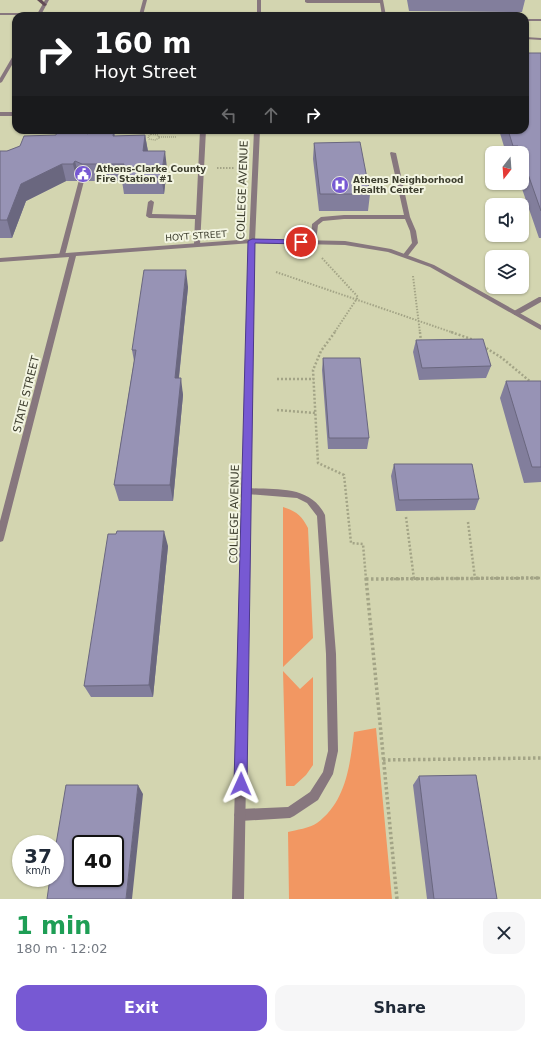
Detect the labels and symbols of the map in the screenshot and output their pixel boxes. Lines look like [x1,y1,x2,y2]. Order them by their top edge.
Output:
street label: COLLEGE AVENUE [234,140,251,240]
north arrow [485,146,529,190]
public building icon: Athens-Clarke County Fire Station #1 [73,164,93,184]
place label: Athens-Clarke County Fire Station #1 [96,164,206,184]
hospital icon: Athens Neighborhood Health Center [330,175,350,195]
place label: Athens Neighborhood Health Center [353,175,464,195]
pin [284,225,318,259]
street label: HOYT STREET [165,229,228,243]
street label: STATE STREET [11,354,42,434]
street label: COLLEGE AVENUE [227,464,242,564]
position arrow [220,763,262,805]
speed limit sign: 40 [72,835,124,887]

